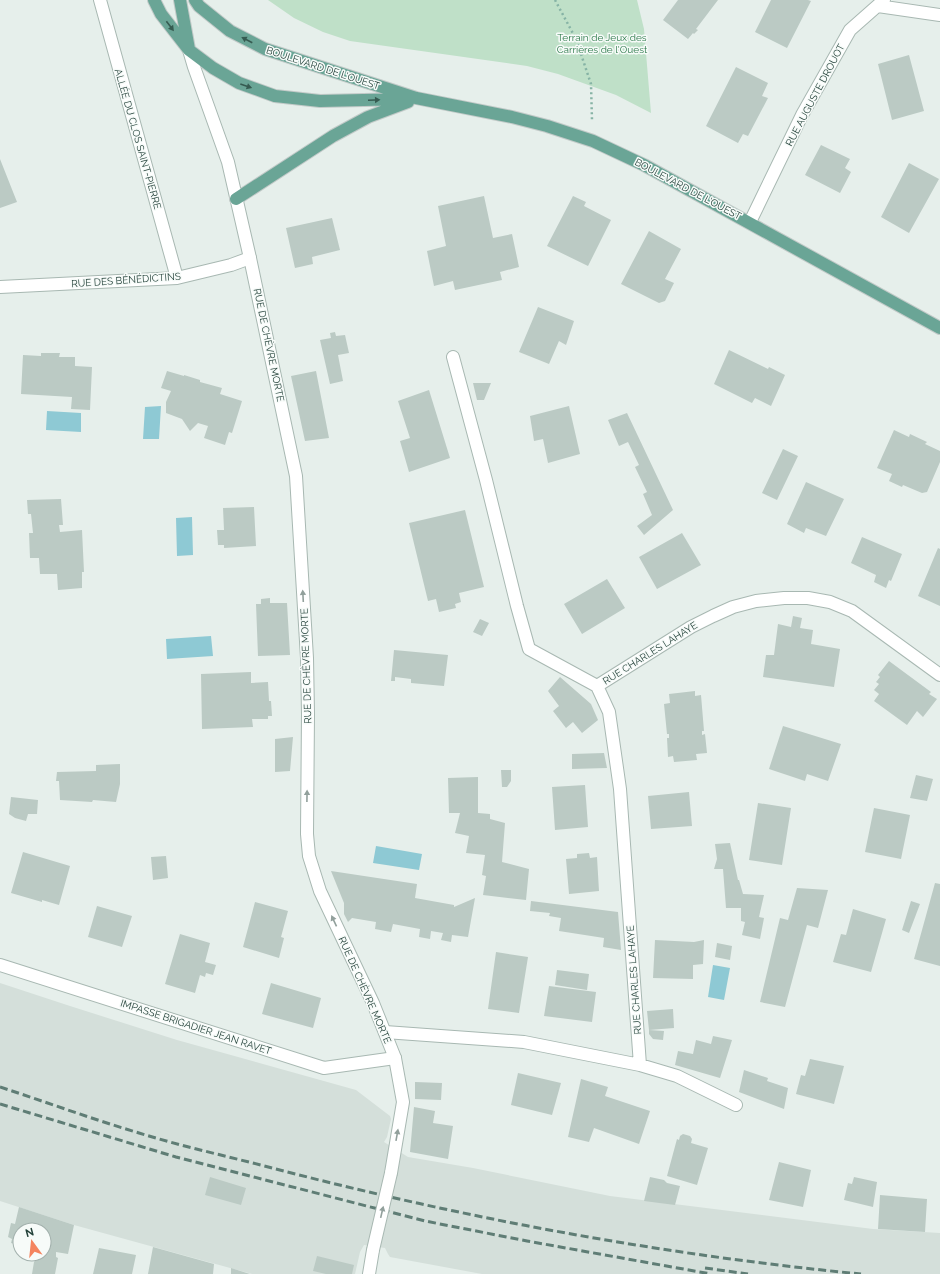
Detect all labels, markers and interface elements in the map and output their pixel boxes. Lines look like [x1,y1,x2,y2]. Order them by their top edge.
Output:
one-way arrow [166,21,174,31]
park label: Terrain de Jeux des Carrières de l'Ouest [557,32,648,55]
one-way arrow [242,37,253,44]
street label: RUE AUGUSTE DROUOT [783,42,847,148]
street label: BOULEVARD DE L'OUEST [265,44,381,92]
street label: ALLÉE DU CLOS SAINT-PIERRE [113,68,163,210]
one-way arrow [240,83,252,89]
one-way arrow [368,96,380,103]
street label: BOULEVARD DE L'OUEST [633,156,743,222]
street label: RUE DES BÉNÉDICTINS [71,271,181,289]
street label: RUE DE CHÈVRE MORTE [252,287,286,403]
one-way arrow [300,589,306,602]
street label: RUE DE CHÈVRE MORTE [298,608,314,724]
street label: RUE CHARLES LAHAYE [601,619,699,687]
one-way arrow [304,789,310,802]
one-way arrow [331,915,337,927]
street label: RUE CHARLES LAHAYE [625,925,643,1035]
street label: RUE DE CHÈVRE MORTE [336,935,394,1045]
street label: IMPASSE BRIGADIER JEAN RAVET [119,997,273,1057]
one-way arrow [394,1129,400,1141]
one-way arrow [379,1205,385,1218]
north arrow [12,1222,52,1262]
text: N [24,1225,35,1240]

